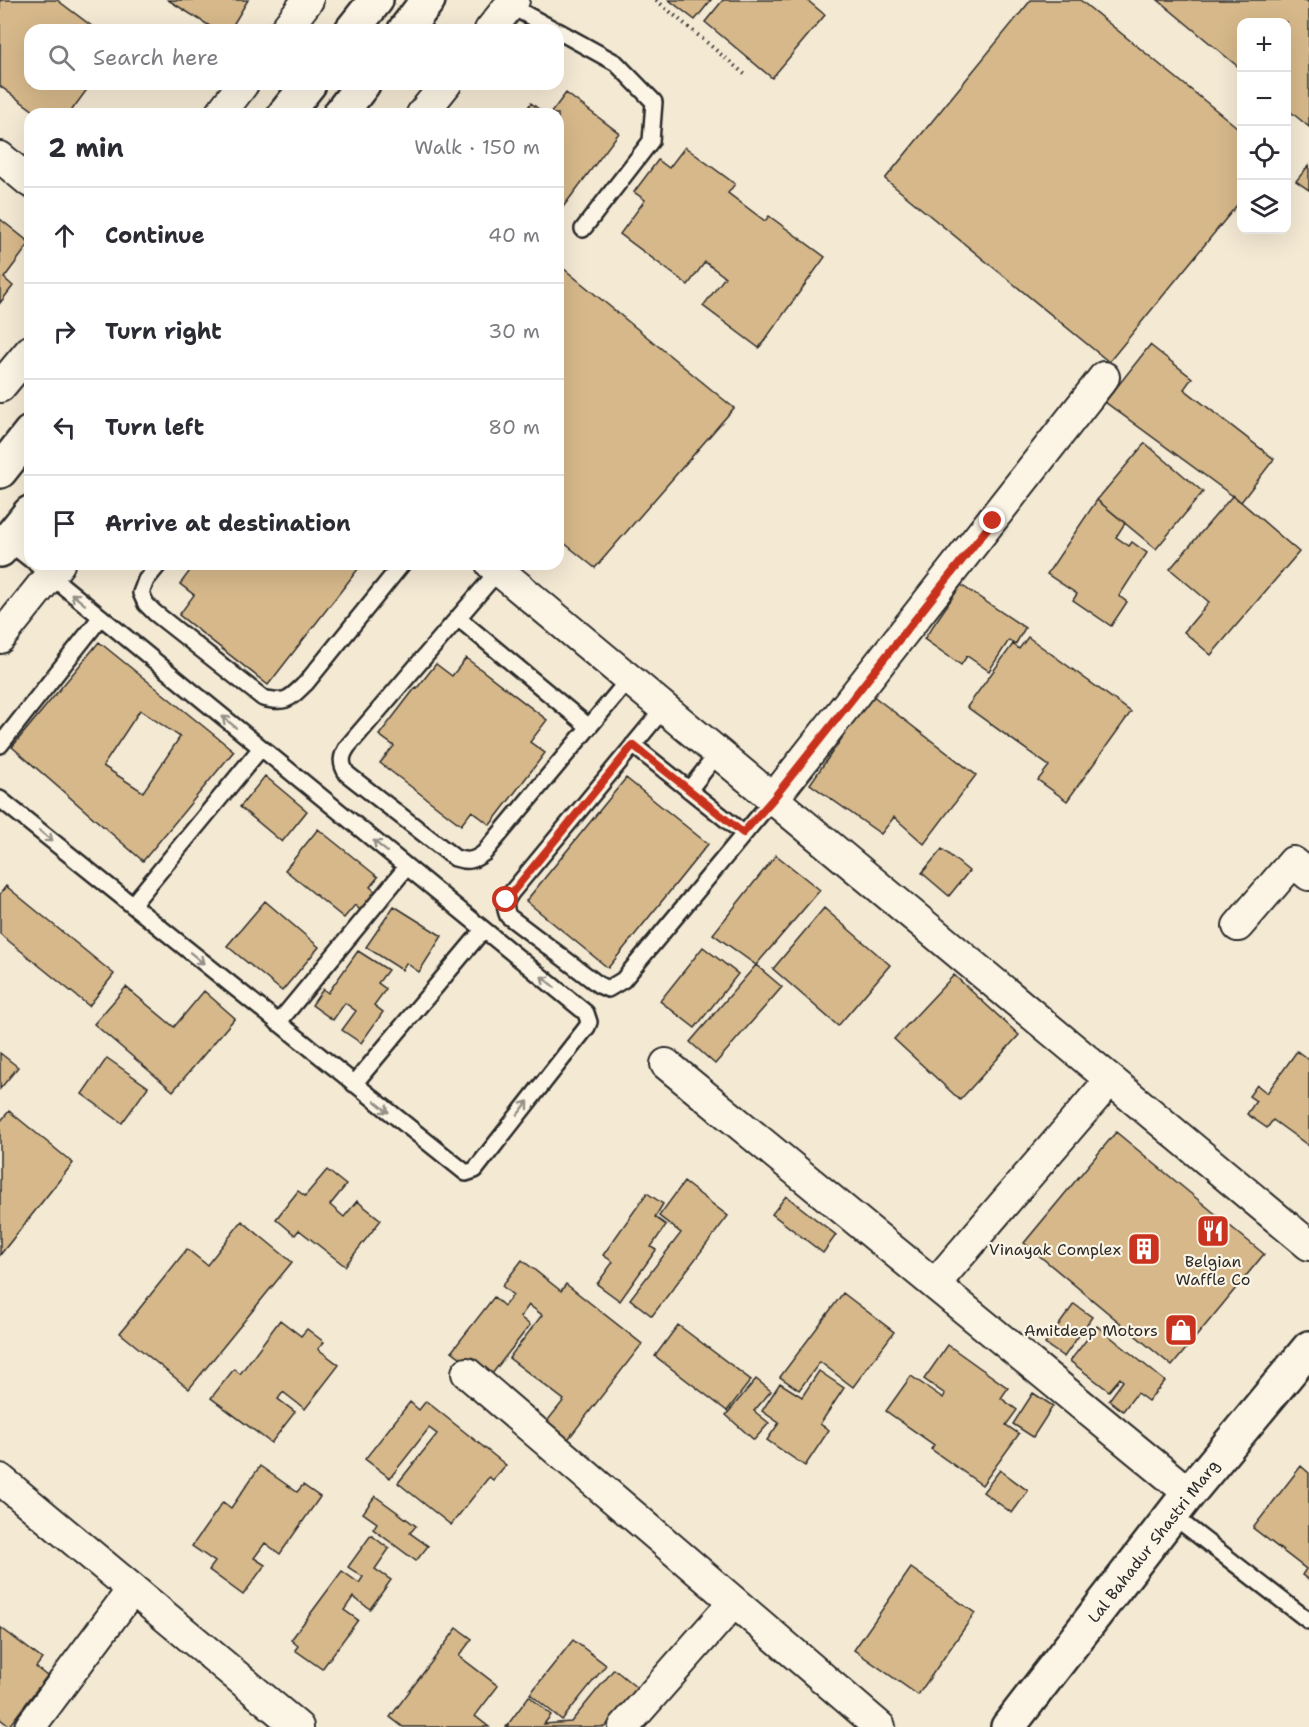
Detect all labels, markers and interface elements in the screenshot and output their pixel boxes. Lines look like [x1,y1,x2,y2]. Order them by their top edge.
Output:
map controls [1237,18,1291,234]
button: + [1237,18,1291,72]
search box [24,24,564,90]
icon: search [45,41,78,74]
text: Search here [93,43,219,72]
button: − [1237,72,1291,126]
button: locate [1237,126,1291,180]
text: 2 min [48,130,124,165]
text: Walk · 150 m [414,134,540,160]
button: layers [1237,180,1291,234]
icon: ahead [48,219,81,252]
text: Continue [105,221,205,250]
text: 40 m [488,222,540,248]
icon: right [48,315,81,348]
text: Turn right [105,317,222,346]
text: 30 m [488,318,540,344]
icon: left [48,411,81,444]
text: Turn left [105,413,204,442]
text: 80 m [488,414,540,440]
icon: arrive [48,507,81,540]
route end [979,507,1005,533]
text: Arrive at destination [105,509,351,538]
one-way arrow [71,593,87,606]
one-way arrow [221,716,237,729]
one-way arrow [37,829,53,842]
one-way arrow [373,839,388,853]
route start [492,886,518,912]
one-way arrow [189,951,205,964]
one-way arrow [540,976,556,989]
one-way arrow [374,1100,390,1113]
one-way arrow [517,1100,530,1116]
restaurant icon: Belgian Waffle Co [1195,1213,1231,1249]
building icon: Vinayak Complex [1126,1231,1162,1267]
place label: Vinayak Complex [989,1239,1121,1260]
place label: Belgian Waffle Co [1176,1251,1250,1290]
shop icon: Amitdeep Motors [1163,1312,1199,1348]
place label: Amitdeep Motors [1024,1320,1158,1341]
street label: Lal Bahadur Shastri Marg [1083,1455,1224,1627]

